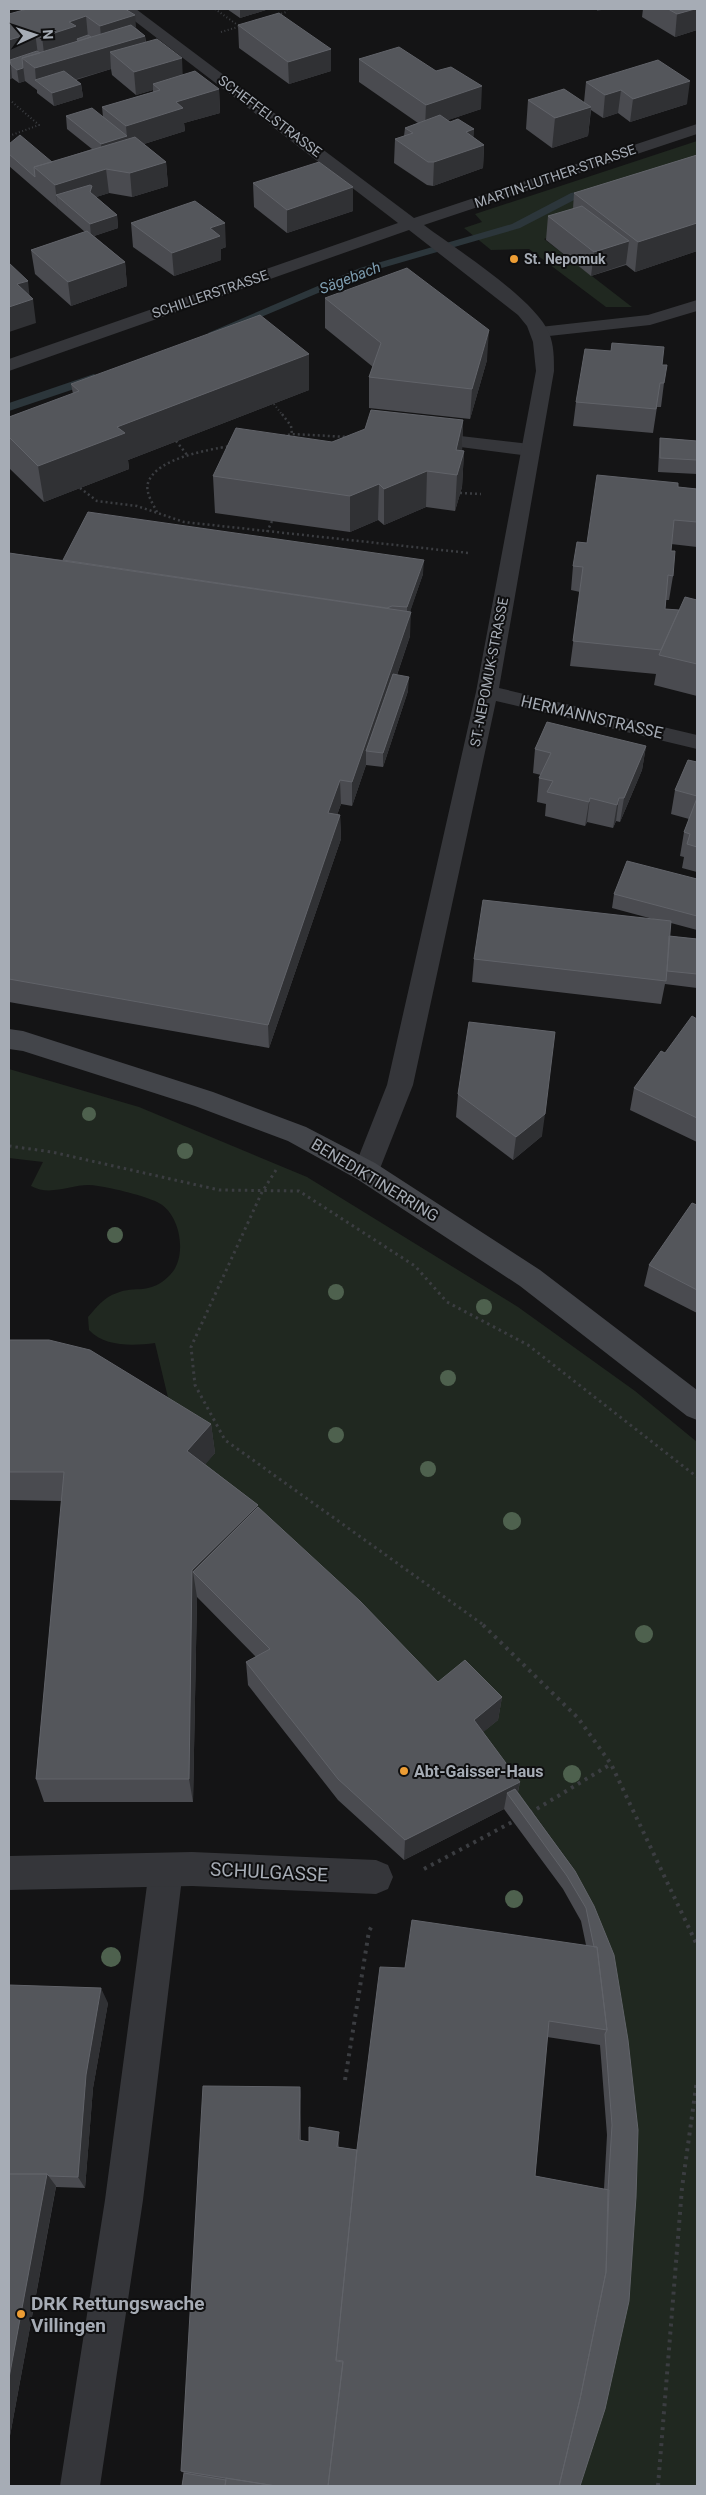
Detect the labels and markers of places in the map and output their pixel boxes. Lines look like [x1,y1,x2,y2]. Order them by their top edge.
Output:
place label: St. Nepomuk [524,251,606,267]
marker: St. Nepomuk [508,253,520,265]
place label: Abt-Gaisser-Haus [414,1762,543,1781]
marker: Abt-Gaisser-Haus [398,1765,410,1777]
place label: DRK Rettungswache Villingen [31,2292,204,2337]
marker: DRK Rettungswache Villingen [15,2308,27,2320]

